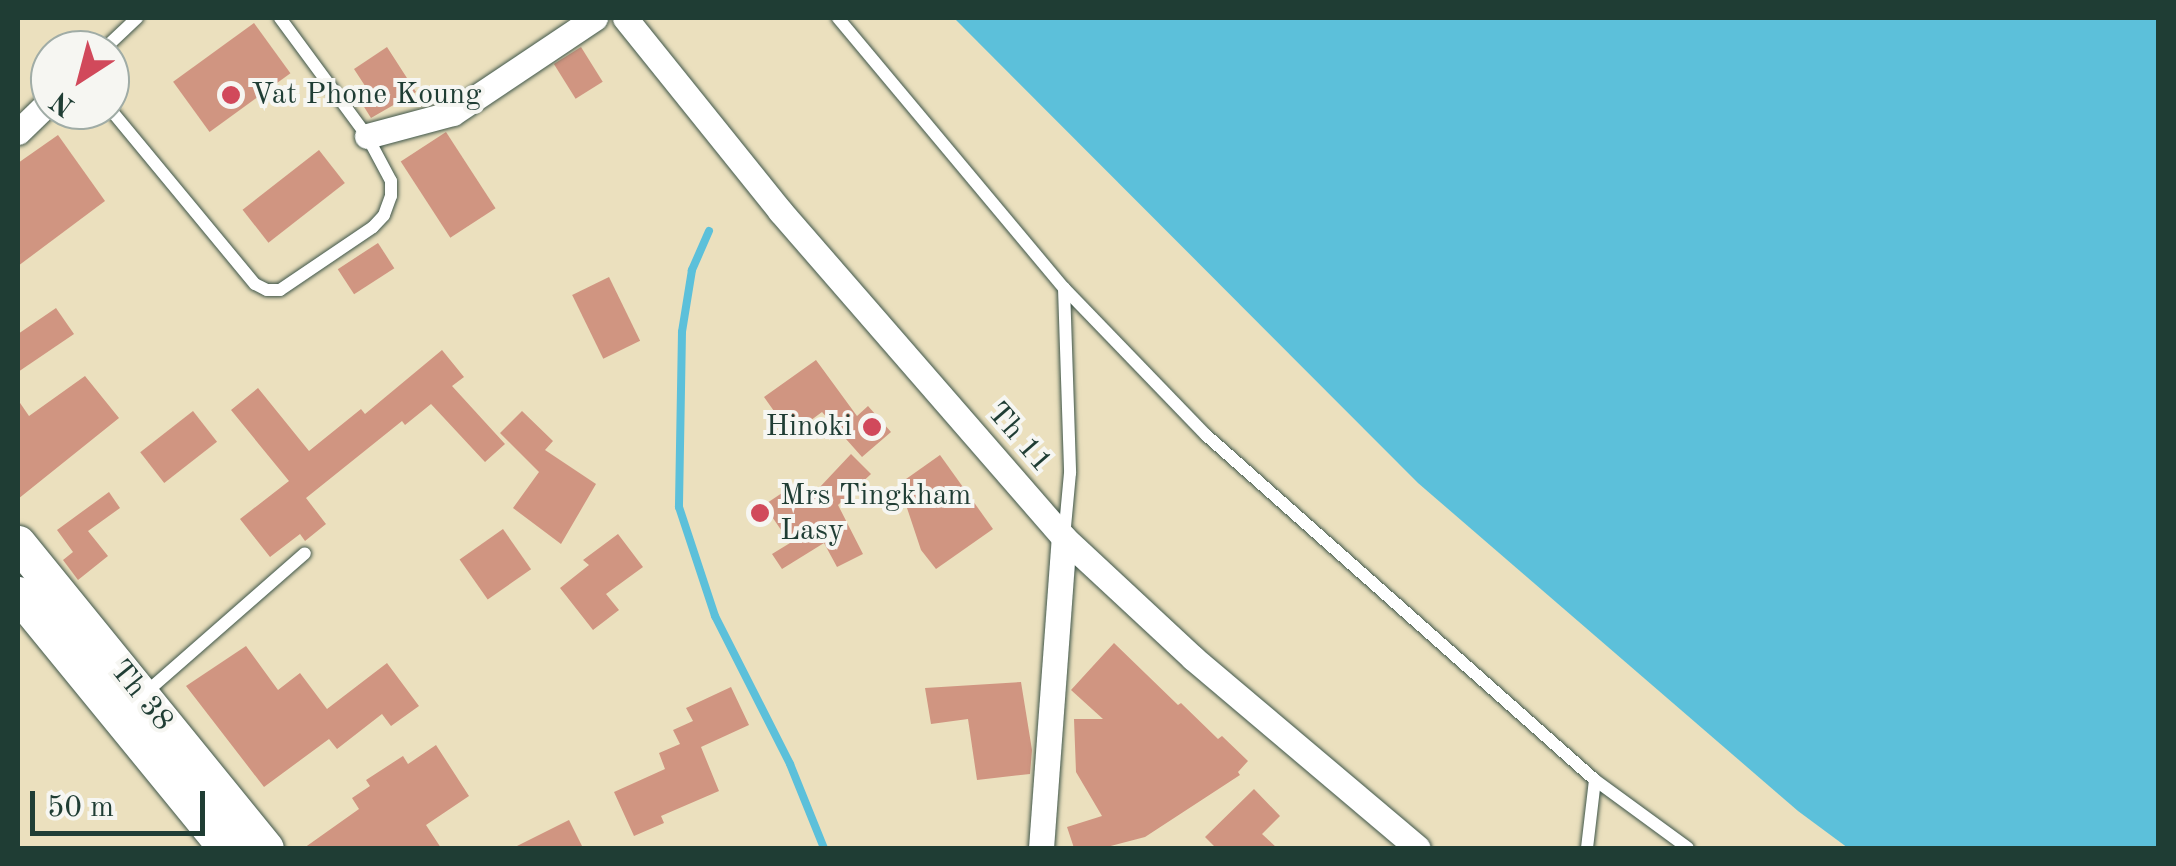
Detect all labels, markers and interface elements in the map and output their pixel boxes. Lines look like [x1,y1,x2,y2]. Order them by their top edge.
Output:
north arrow [30,30,130,130]
place label: Vat Phone Koung [251,77,481,113]
marker: Vat Phone Koung [220,84,242,106]
text: N [47,85,80,120]
street label: Th 11 [979,396,1059,480]
place label: Hinoki [765,409,852,445]
marker: Hinoki [861,416,883,438]
place label: Mrs Tingkham Lasy [780,478,971,548]
marker: Mrs Tingkham Lasy [749,502,771,524]
street label: Th 38 [102,653,180,739]
scale bar [35,771,210,833]
text: 50 m [47,793,114,823]

